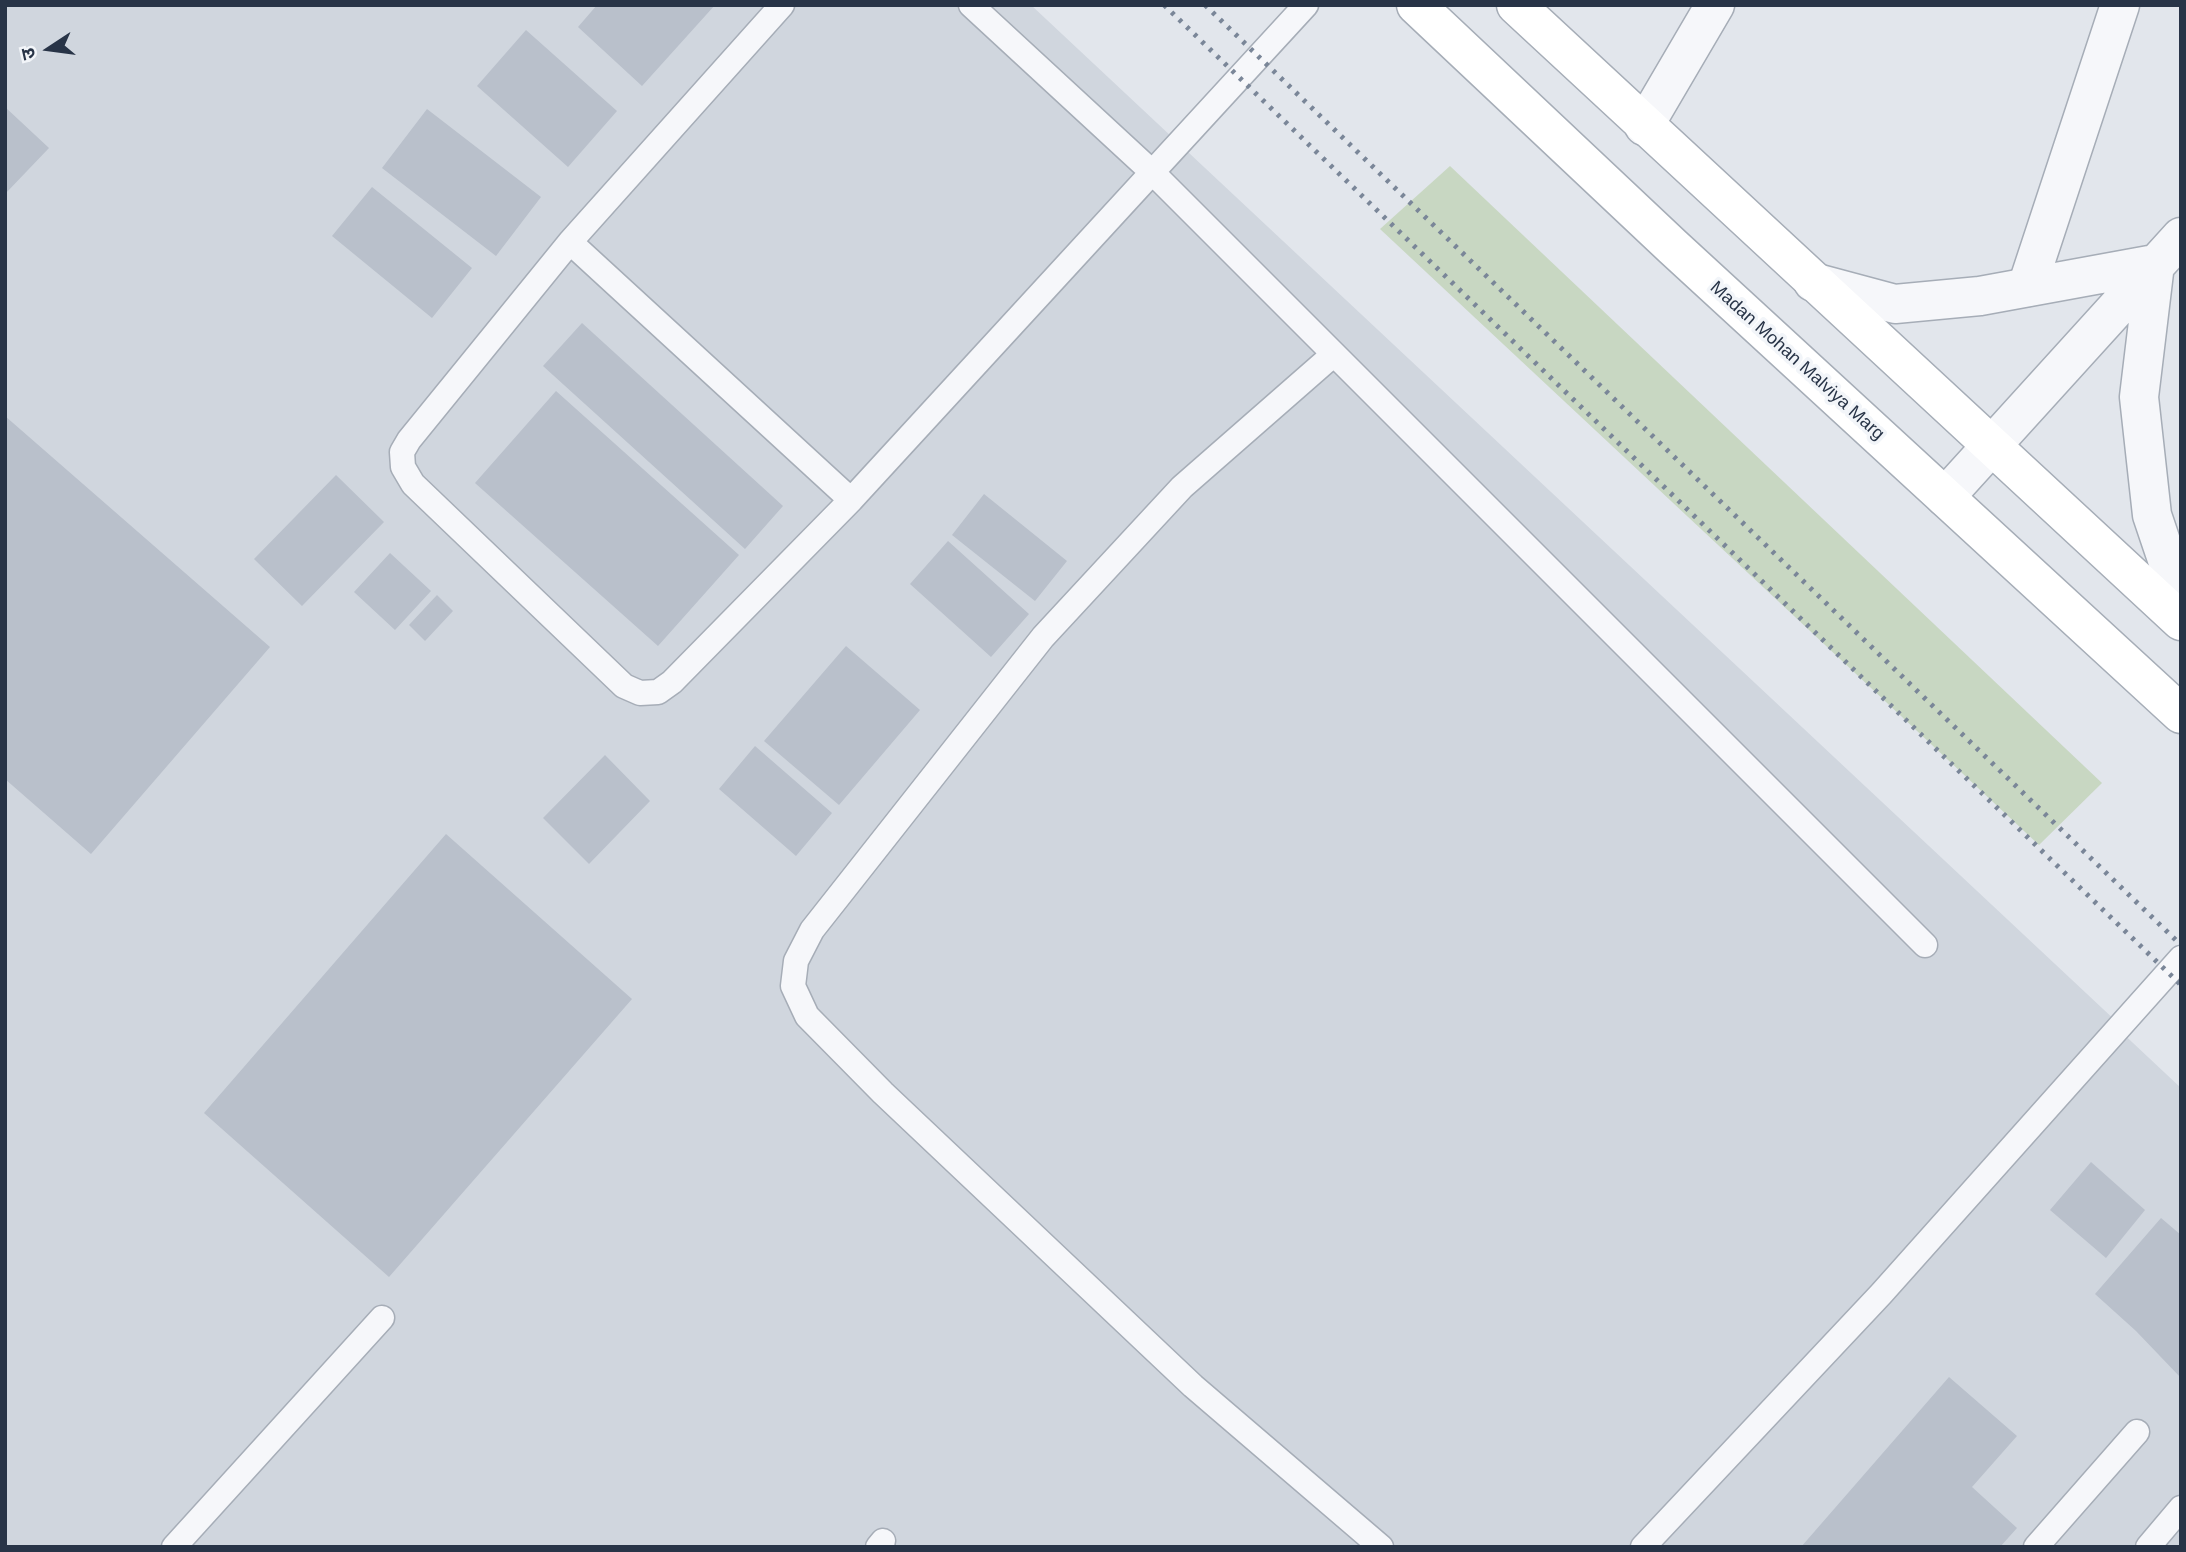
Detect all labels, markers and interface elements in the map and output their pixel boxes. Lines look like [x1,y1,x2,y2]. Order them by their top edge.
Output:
north arrow [14,14,84,84]
text: उ [17,46,40,62]
street label: Madan Mohan Malviya Marg [1705,277,1889,445]

